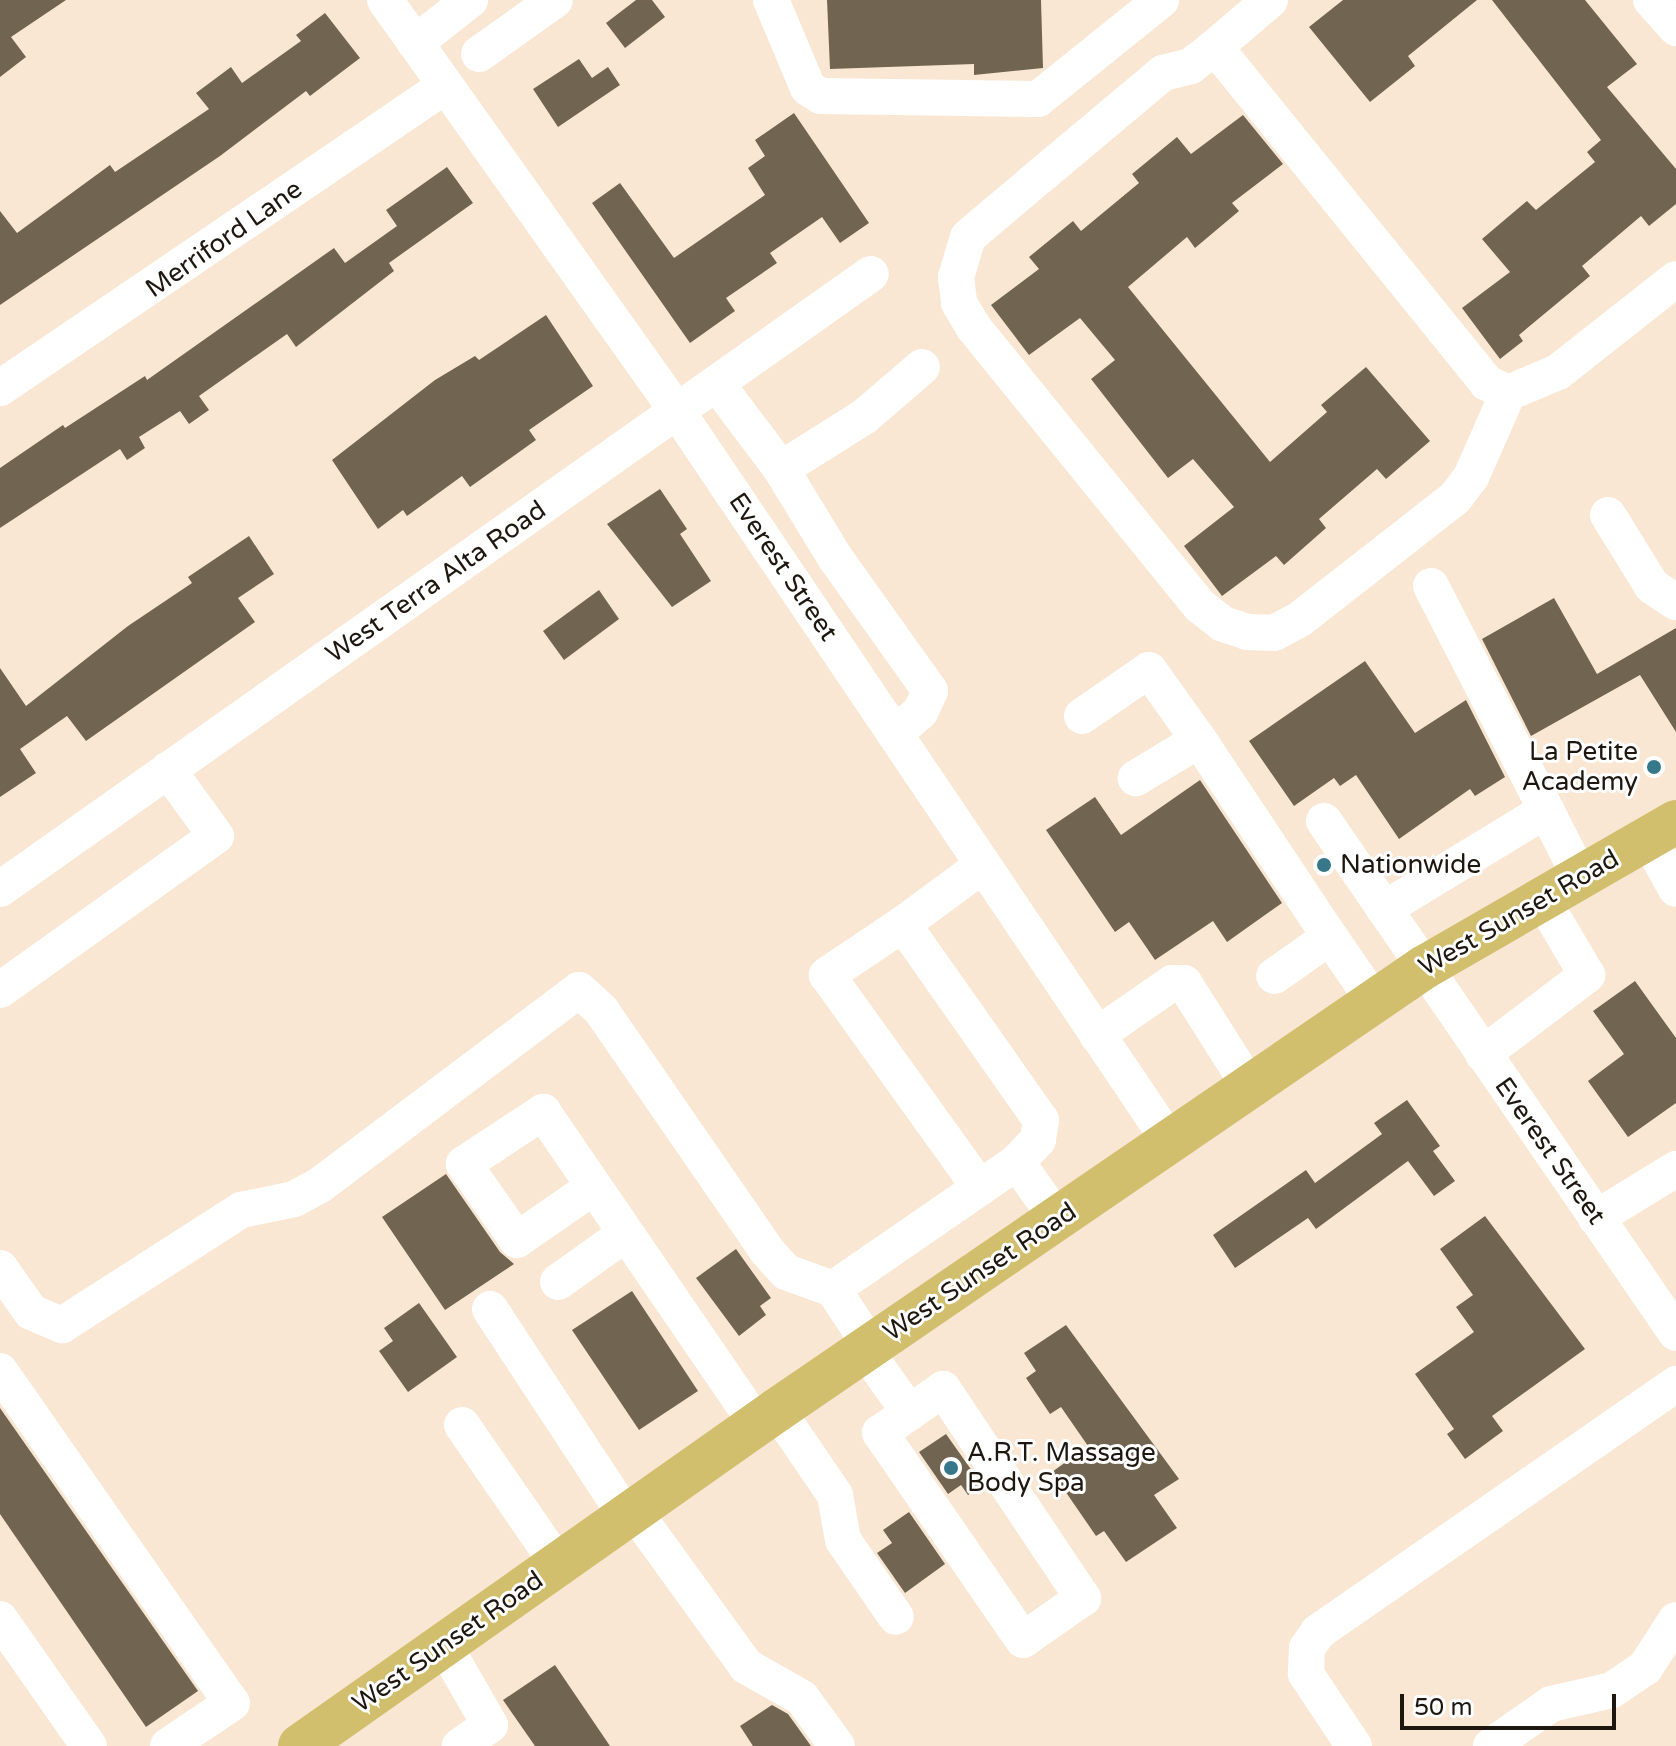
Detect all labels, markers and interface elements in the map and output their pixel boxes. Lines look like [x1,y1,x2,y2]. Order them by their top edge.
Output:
street label: Merriford Lane [140,174,308,304]
street label: Everest Street [722,487,844,647]
street label: West Terra Alta Road [320,494,552,670]
place label: La Petite Academy [1522,736,1638,798]
marker: La Petite Academy [1645,758,1663,776]
street label: West Sunset Road [1414,843,1624,983]
place label: Nationwide [1340,849,1481,881]
marker: Nationwide [1315,856,1333,874]
street label: Everest Street [1488,1072,1612,1230]
street label: West Sunset Road [878,1196,1082,1348]
place label: A.R.T. Massage Body Spa [967,1437,1156,1498]
marker: A.R.T. Massage Body Spa [942,1459,960,1477]
street label: West Sunset Road [347,1565,549,1719]
scale bar [1404,1678,1620,1728]
text: 50 m [1414,1693,1472,1722]

